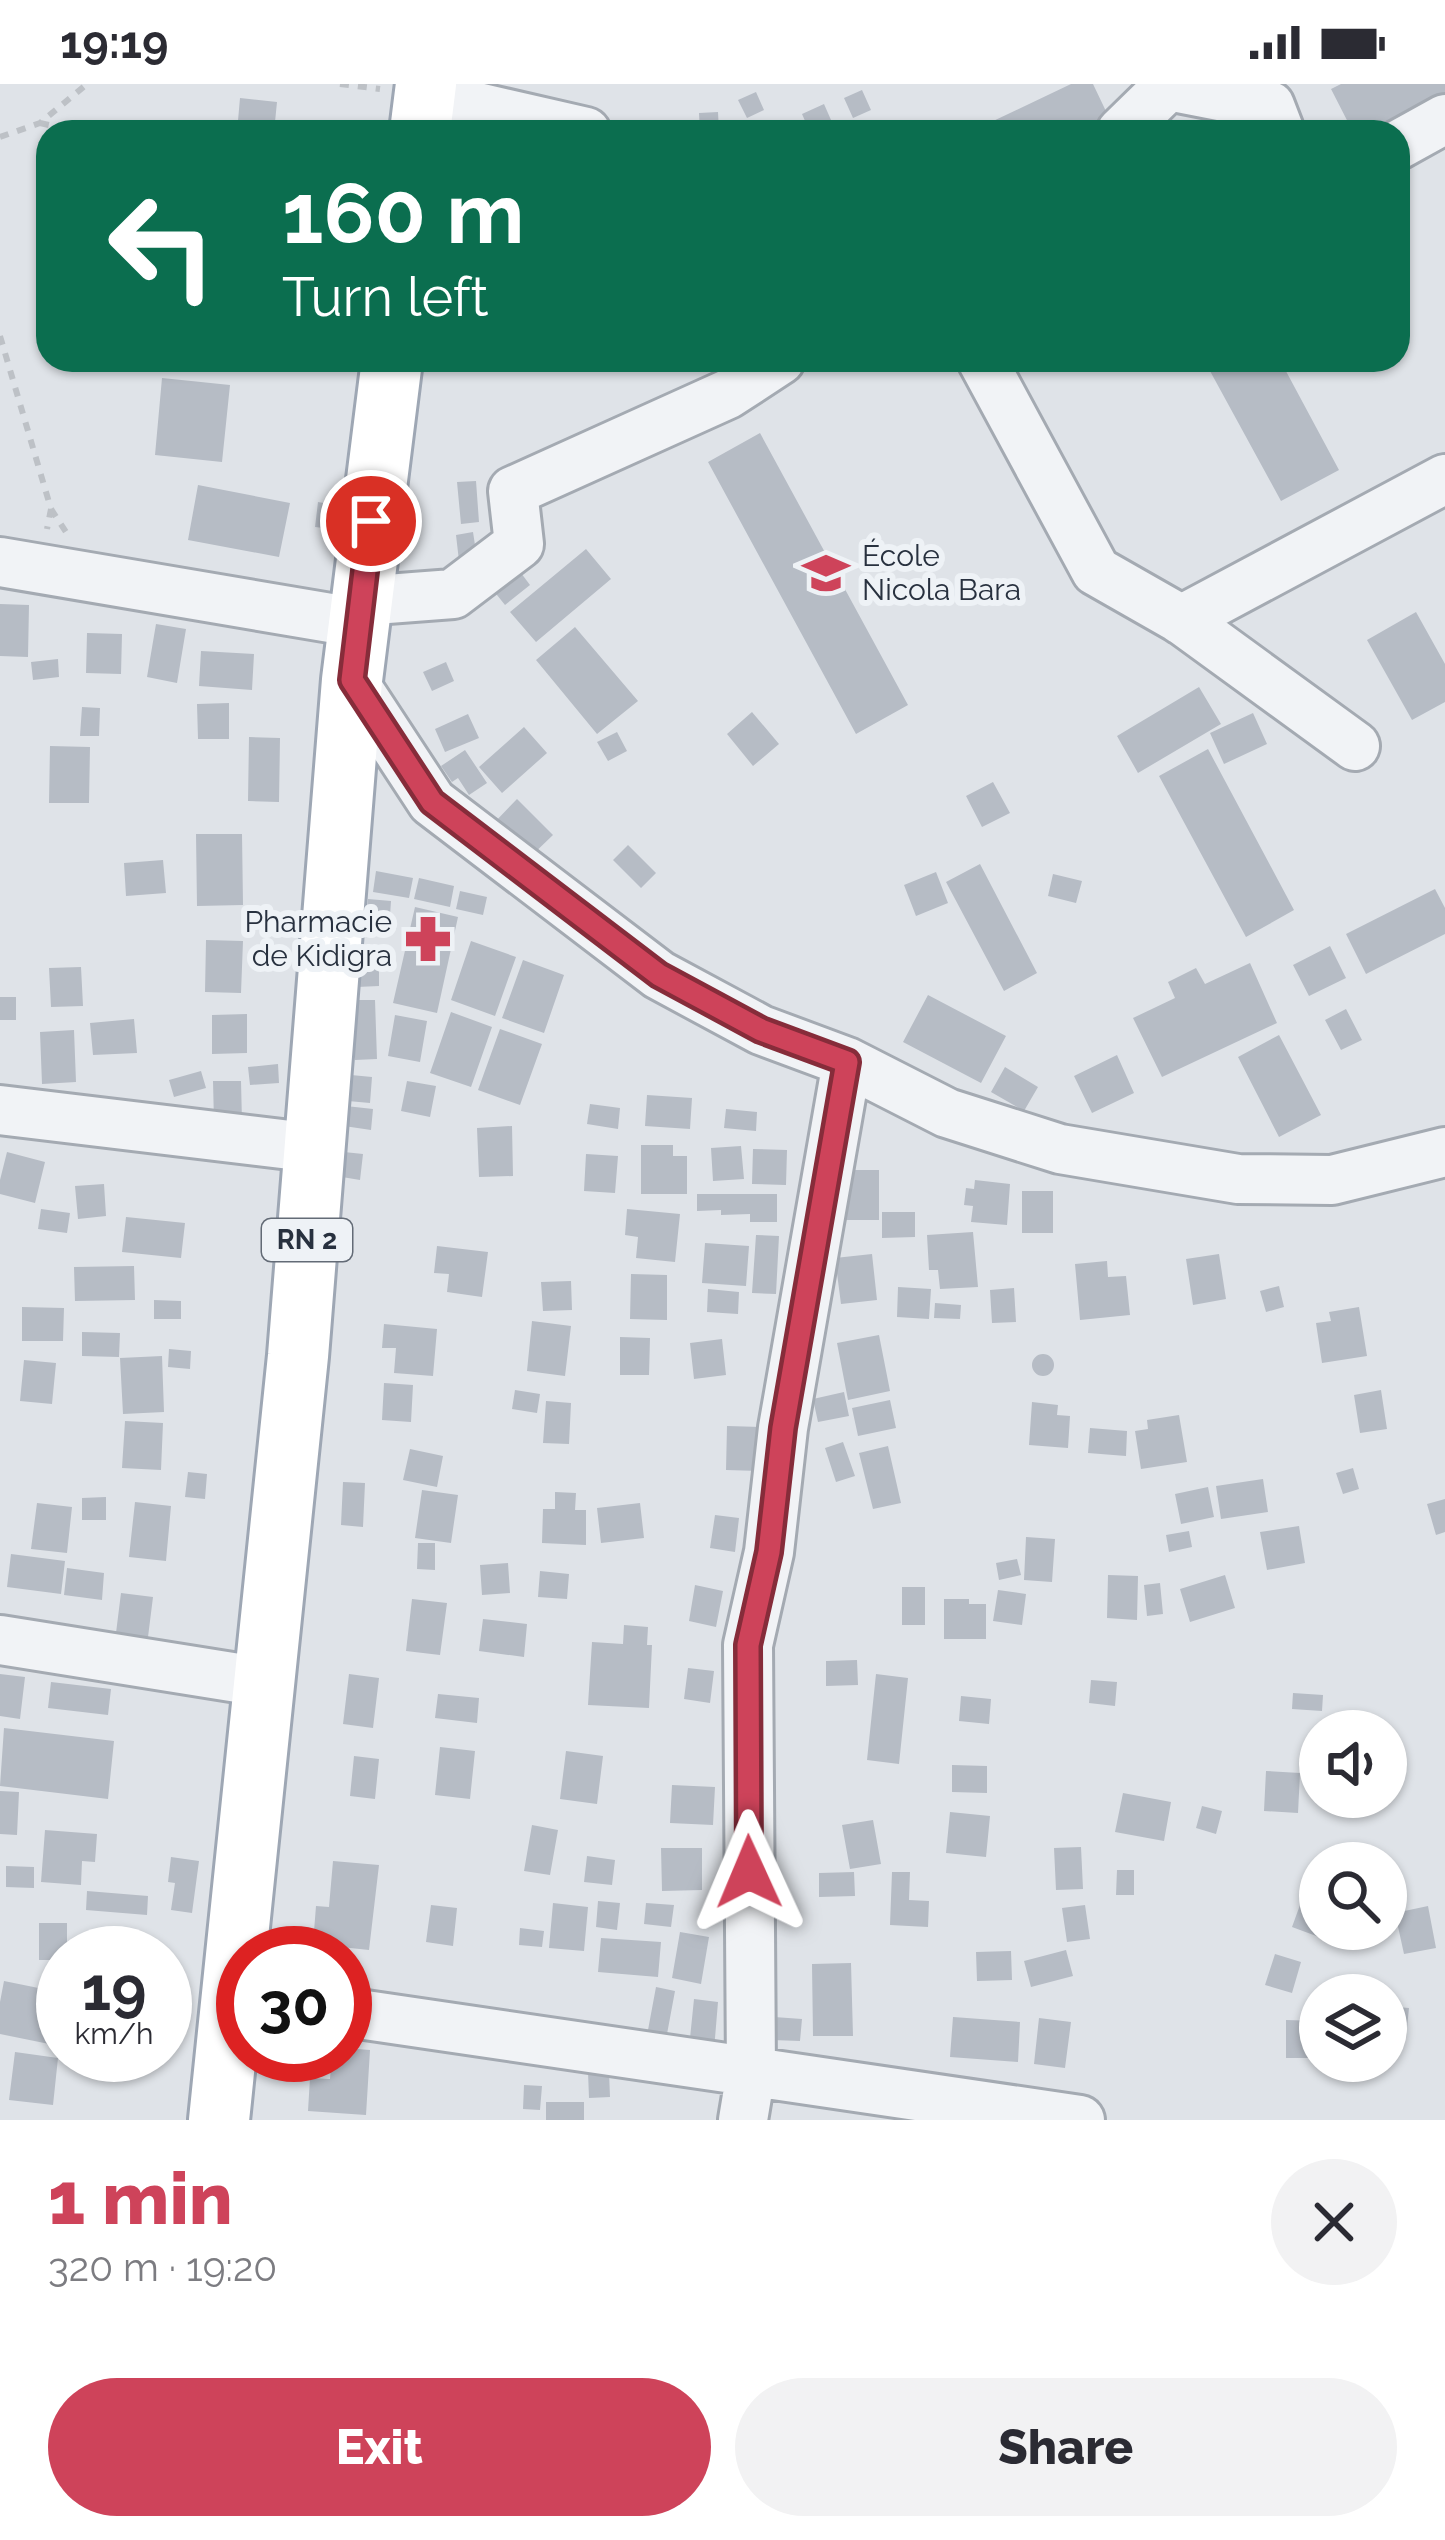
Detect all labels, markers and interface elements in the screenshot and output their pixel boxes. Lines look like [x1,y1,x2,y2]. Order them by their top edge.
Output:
text: 19:19 [60,16,169,69]
text: 160 m [282,164,524,263]
icon: left [84,168,240,324]
text: Turn left [282,265,489,329]
pin [320,470,422,572]
icon: arrive [338,488,404,554]
place label: École Nicola Bara [862,538,1021,607]
school or university icon: École Nicola Bara [801,548,851,598]
place label: Pharmacie de Kidigra [244,904,392,973]
pharmacy icon: Pharmacie de Kidigra [403,914,453,964]
road number: RN 2 [262,1219,352,1261]
map controls [1299,1710,1407,2082]
button: sound [1299,1710,1407,1818]
position arrow [686,1809,812,1935]
button: search [1299,1842,1407,1950]
speed limit sign: 30 [216,1926,372,2082]
text: 19 [82,1954,146,2024]
button: layers [1299,1974,1407,2082]
text: km/h [74,2016,154,2051]
text: 1 min [48,2156,233,2241]
button: close [1271,2159,1397,2285]
text: 320 m · 19:20 [48,2244,277,2290]
button: Exit [48,2378,711,2516]
button: Share [735,2378,1397,2516]

